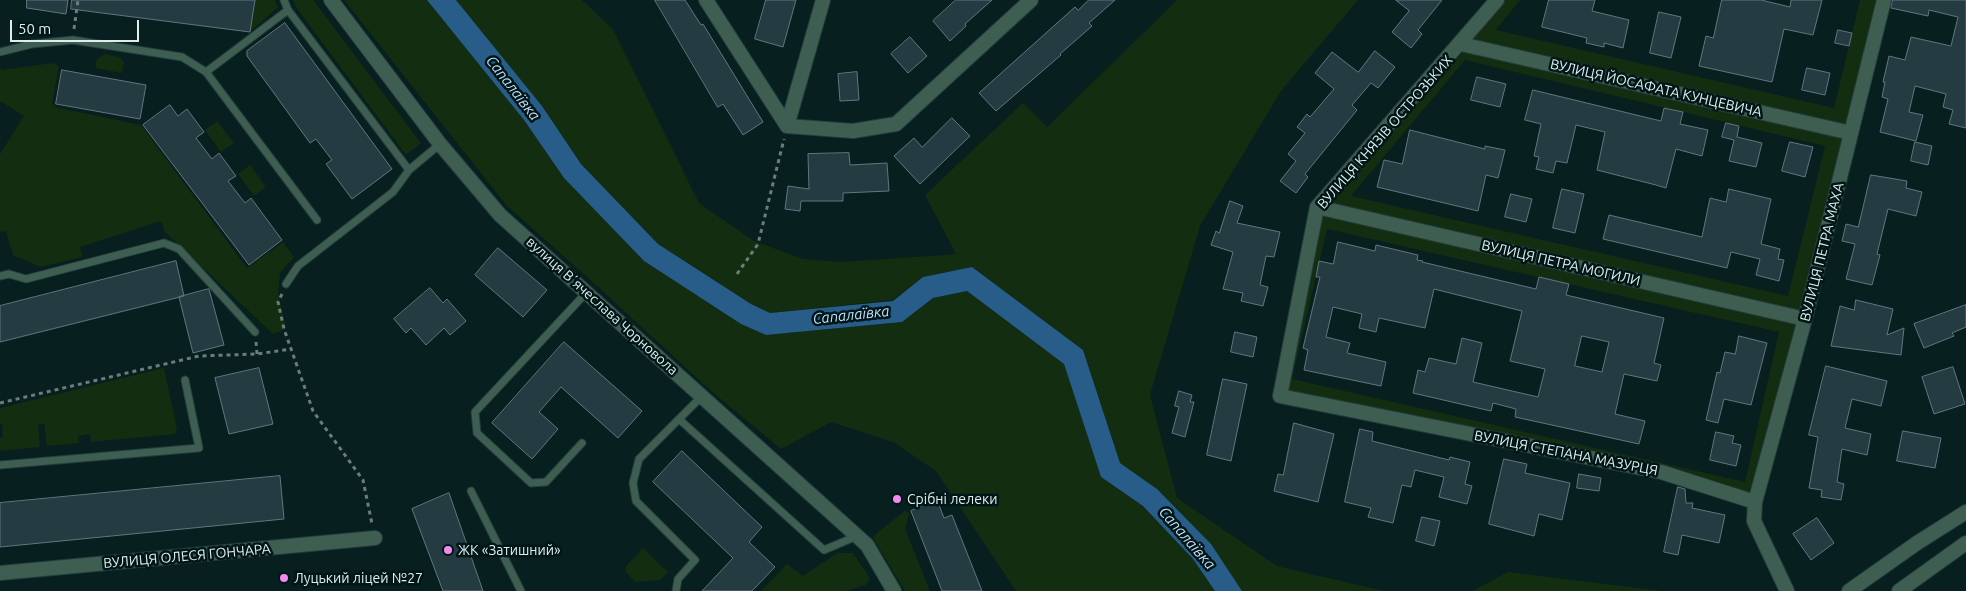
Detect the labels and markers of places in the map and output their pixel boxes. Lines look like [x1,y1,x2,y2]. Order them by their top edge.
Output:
place label: Срібні лелеки [907,491,997,507]
marker: Срібні лелеки [891,493,903,505]
place label: ЖК «Затишний» [458,542,561,558]
marker: ЖК «Затишний» [442,544,454,556]
place label: Луцький ліцей №27 [294,570,423,586]
marker: Луцький ліцей №27 [278,572,290,584]

